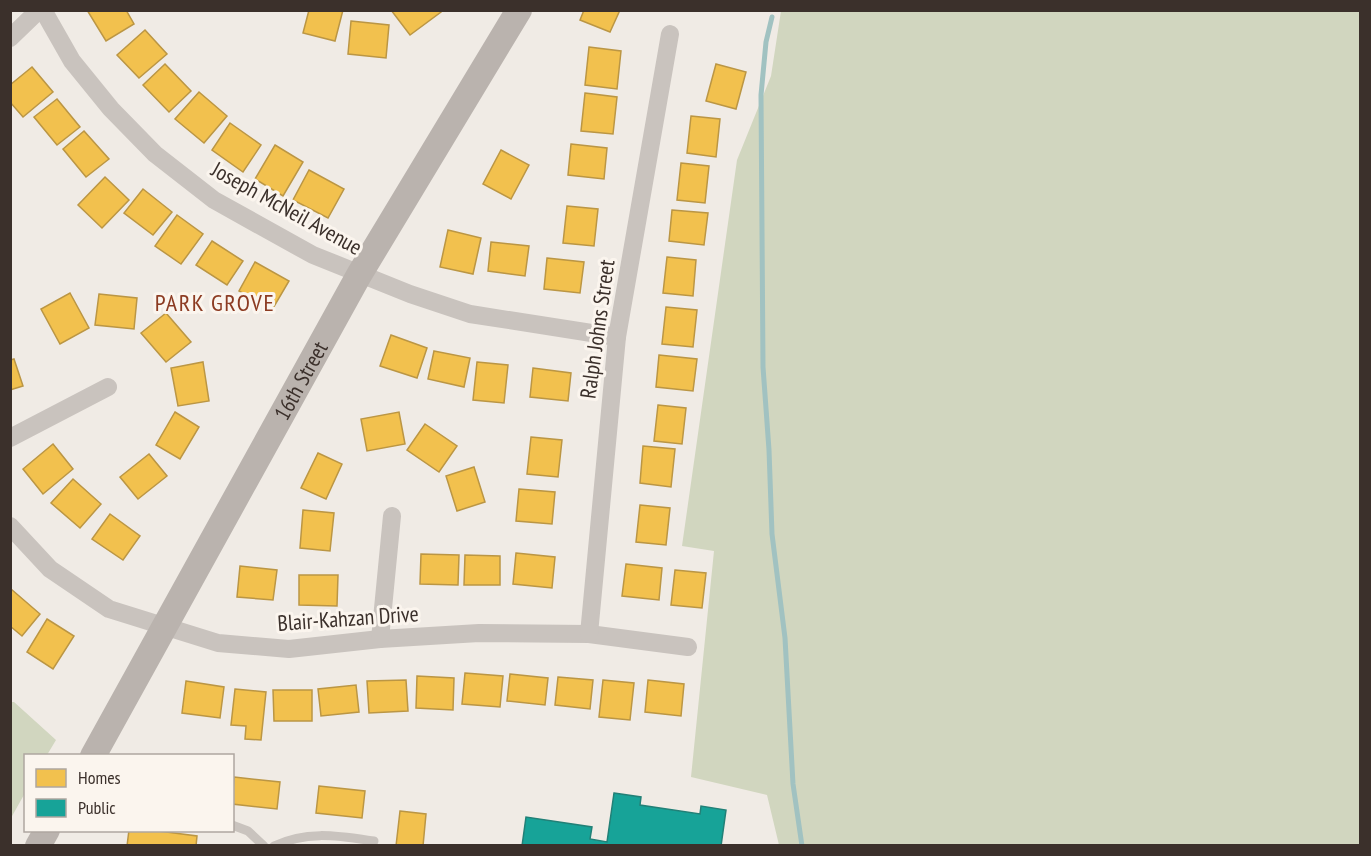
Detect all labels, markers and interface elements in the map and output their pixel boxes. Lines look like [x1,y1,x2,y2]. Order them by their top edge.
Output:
street label: Joseph McNeil Avenue [206,155,367,261]
street label: Ralph Johns Street [573,258,621,400]
district label: PARK GROVE [155,287,275,318]
street label: 16th Street [268,336,334,425]
street label: Blair-Kahzan Drive [277,599,419,637]
legend [24,754,234,832]
text: Homes [78,766,121,789]
text: Public [78,796,116,819]

